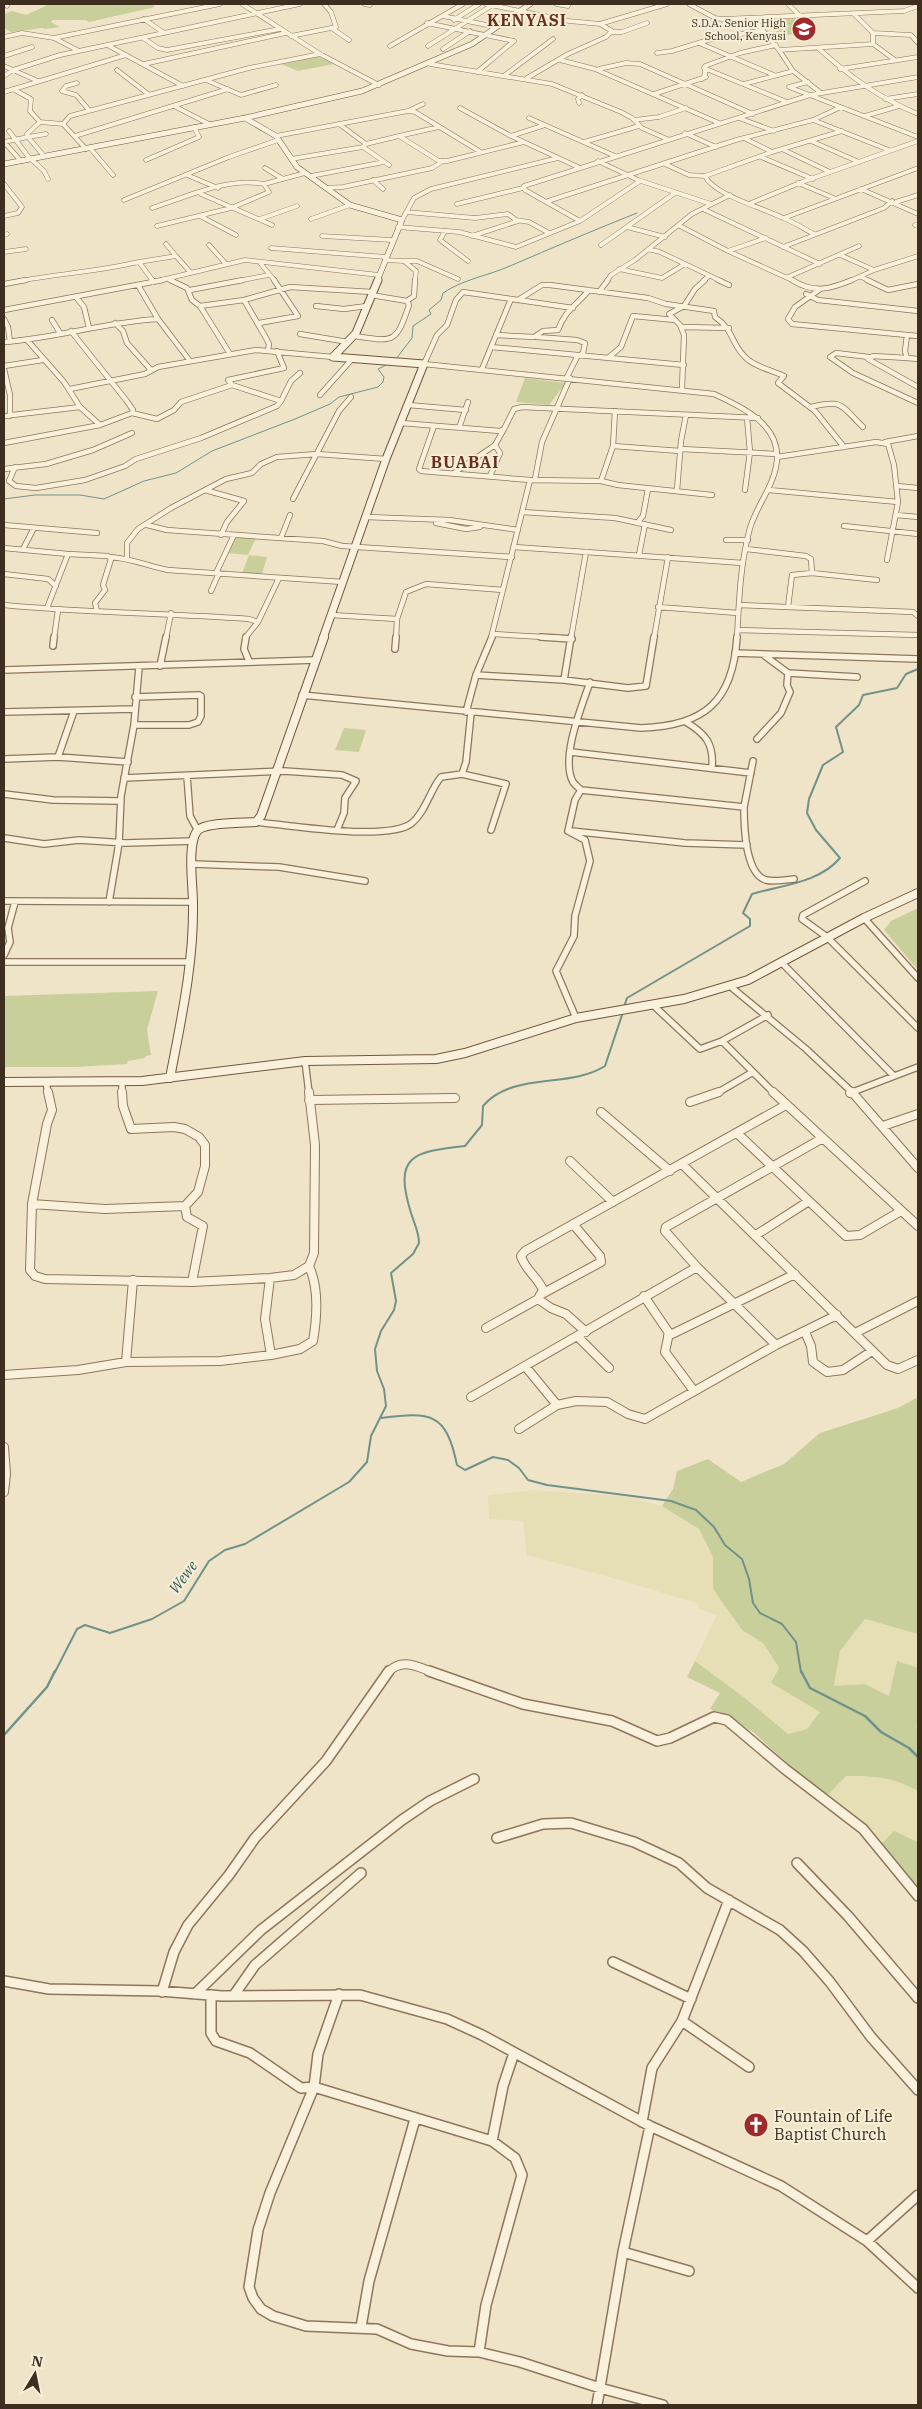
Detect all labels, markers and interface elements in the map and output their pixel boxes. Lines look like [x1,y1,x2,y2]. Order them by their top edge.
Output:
district label: KENYASI [487,10,567,30]
place label: S.D.A. Senior High School, Kenyasi [692,16,787,43]
school or university icon: S.D.A. Senior High School, Kenyasi [791,16,817,42]
district label: BUABAI [431,452,499,472]
water label: Wewe [164,1557,202,1597]
place label: Fountain of Life Baptist Church [774,2106,893,2144]
church icon: Fountain of Life Baptist Church [743,2112,769,2138]
north arrow [10,2349,60,2399]
text: N [30,2351,44,2371]

